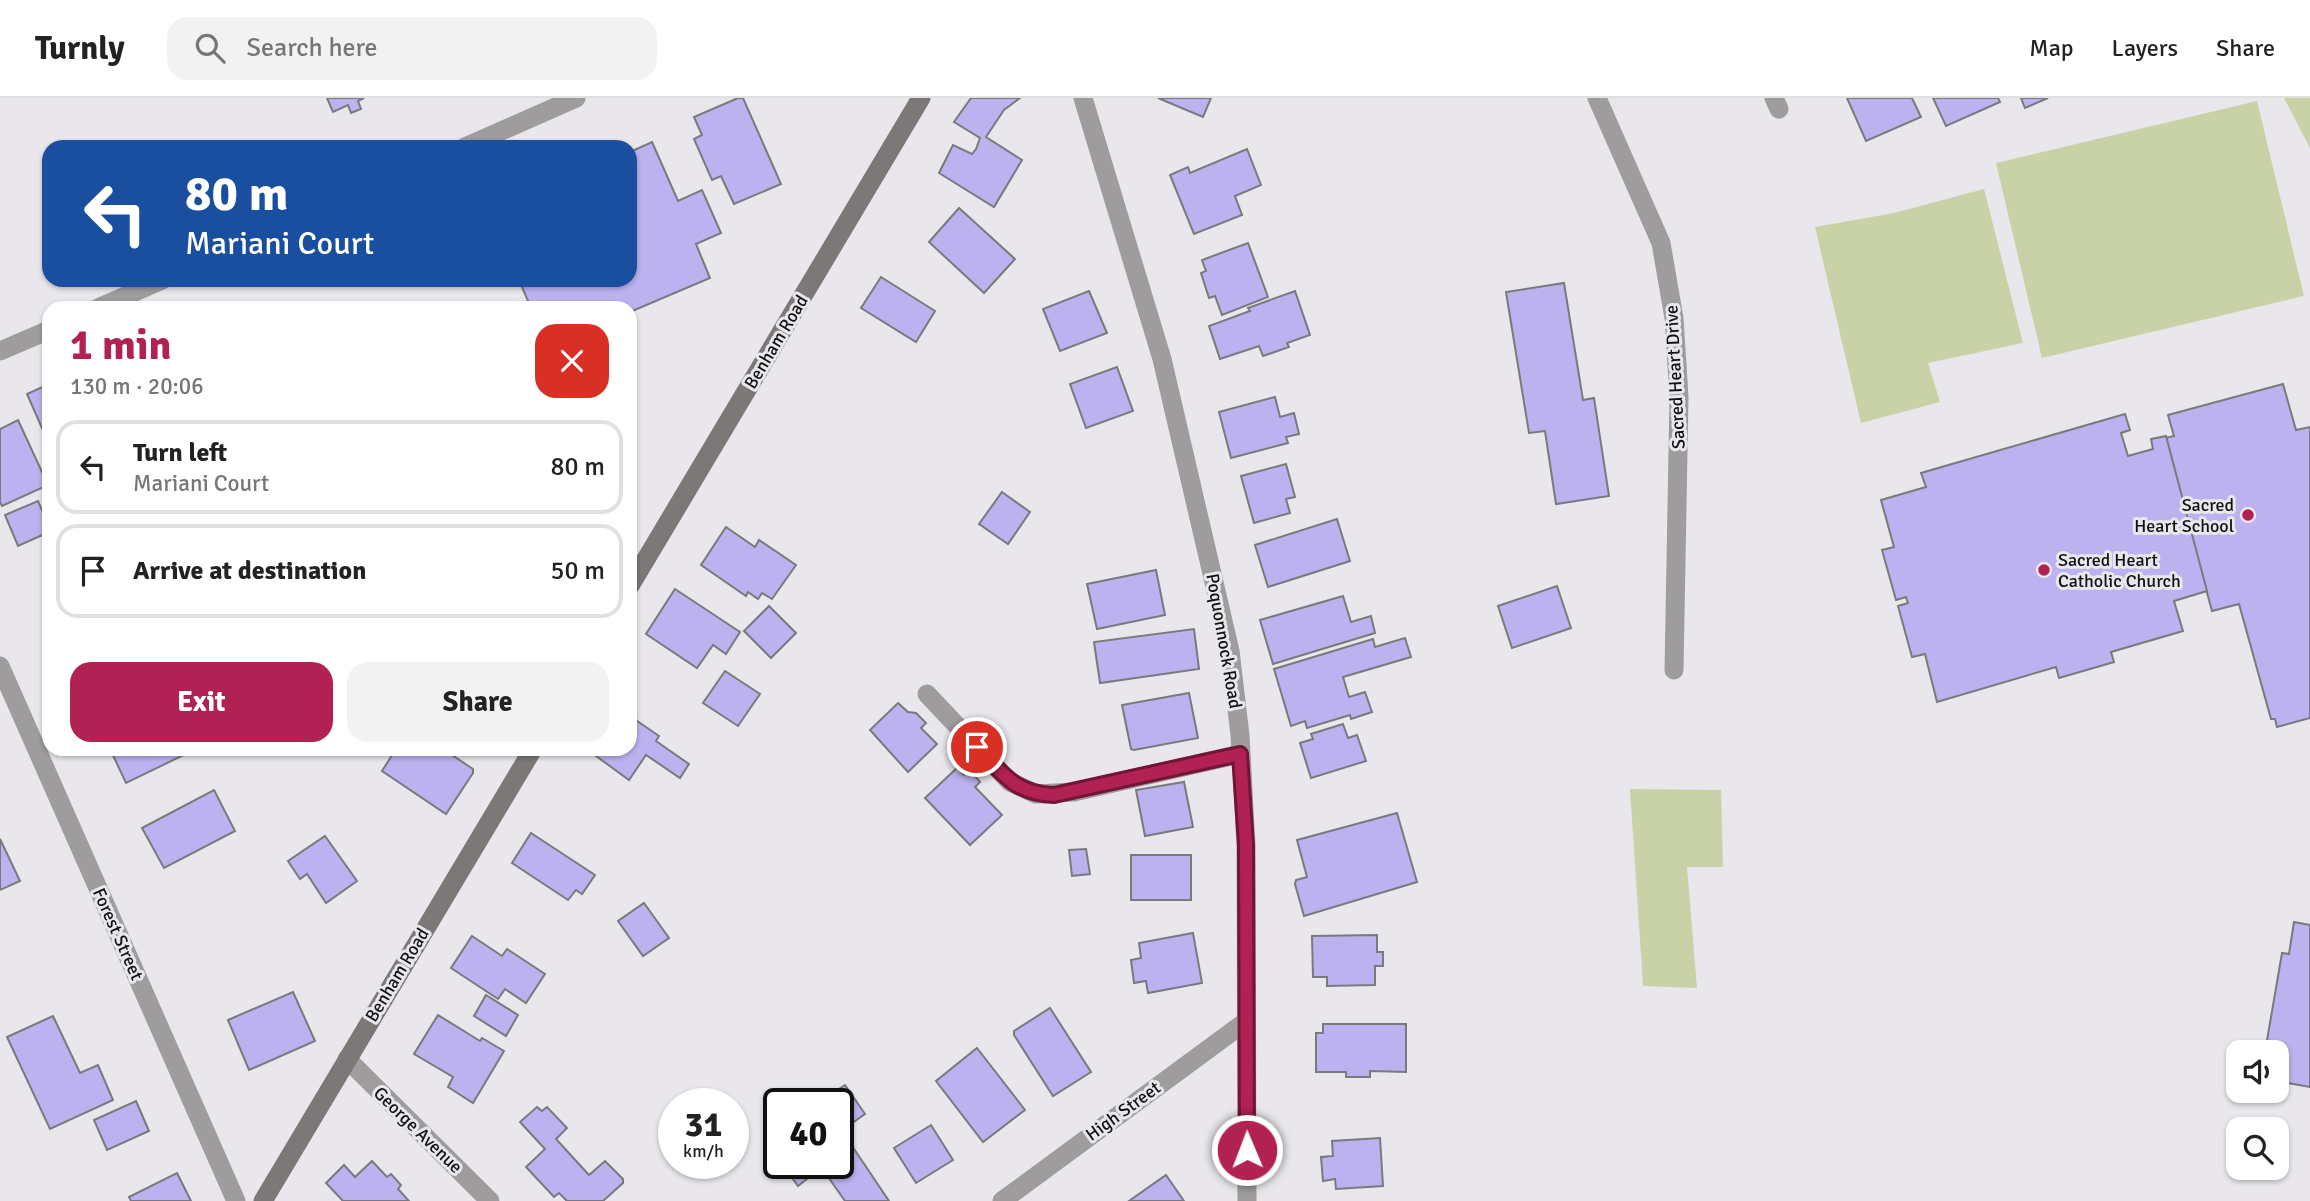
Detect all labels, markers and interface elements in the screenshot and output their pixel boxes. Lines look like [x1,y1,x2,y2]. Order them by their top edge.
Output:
search box [167,17,657,80]
text: Turnly [35,28,125,69]
icon: search [191,29,229,67]
text: Search here [247,32,378,64]
text: Map [2029,33,2074,63]
text: Layers [2112,33,2178,63]
text: Share [2216,33,2275,63]
text: 80 m [185,164,288,224]
icon: left [70,168,161,259]
text: Mariani Court [185,224,374,263]
street label: Benham Road [739,291,813,393]
street label: Sacred Heart Drive [1660,304,1690,450]
text: 1 min [70,320,171,371]
button: close [535,324,609,398]
text: 130 m · 20:06 [70,372,204,401]
text: Turn left [133,437,227,469]
icon: left [74,448,112,486]
text: 80 m [550,451,605,483]
text: Mariani Court [133,469,269,498]
place label: Sacred Heart School [2134,494,2234,537]
marker: Sacred Heart School [2240,507,2256,523]
place label: Sacred Heart Catholic Church [2058,549,2181,592]
icon: arrive [74,552,112,590]
text: Arrive at destination [133,555,366,587]
text: 50 m [550,555,605,587]
marker: Sacred Heart Catholic Church [2036,562,2052,578]
street label: Poquonnock Road [1201,572,1247,710]
button: Exit [70,662,333,742]
button: Share [347,662,609,742]
pin [947,717,1007,777]
icon: arrive [958,728,996,766]
street label: Forest Street [88,885,148,983]
street label: Benham Road [360,924,434,1026]
map controls [2226,1040,2289,1180]
button: sound [2226,1040,2289,1103]
street label: High Street [1081,1076,1165,1146]
street label: George Avenue [369,1082,467,1178]
speed limit sign: 40 [763,1088,854,1179]
text: 31 [685,1103,722,1146]
position arrow [1210,1113,1284,1187]
button: search [2226,1117,2289,1180]
text: km/h [683,1140,724,1162]

